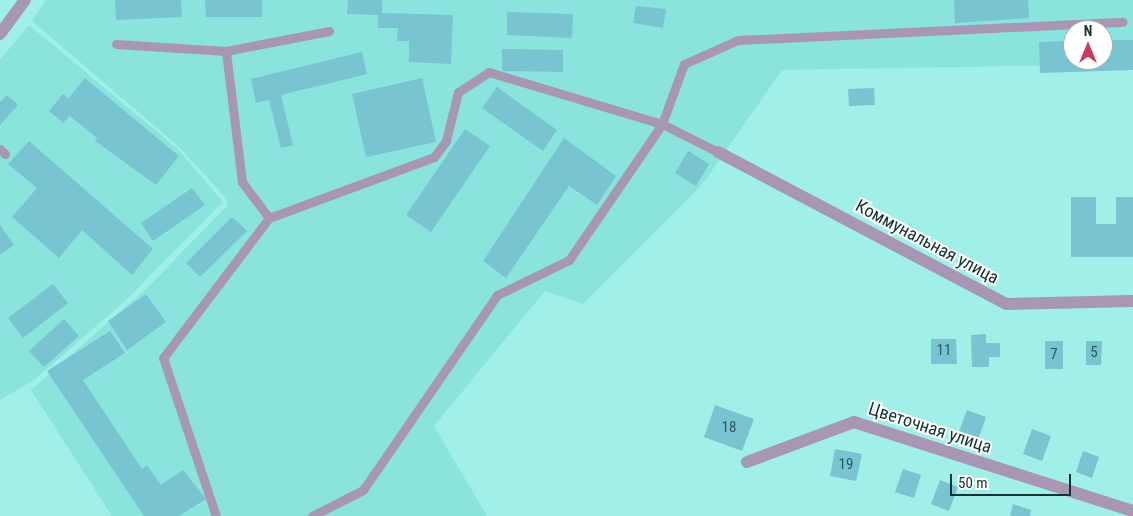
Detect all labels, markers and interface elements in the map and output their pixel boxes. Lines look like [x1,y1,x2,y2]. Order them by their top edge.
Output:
north arrow [1063,20,1113,70]
text: N [1084,23,1092,39]
street label: Коммунальная улица [852,195,1002,289]
house number: 11 [937,342,951,360]
house number: 5 [1090,344,1098,362]
house number: 7 [1050,346,1058,364]
street label: Цветочная улица [866,398,994,458]
house number: 18 [722,419,736,437]
house number: 19 [839,456,853,474]
scale bar [953,464,1074,496]
text: 50 m [958,474,988,492]

